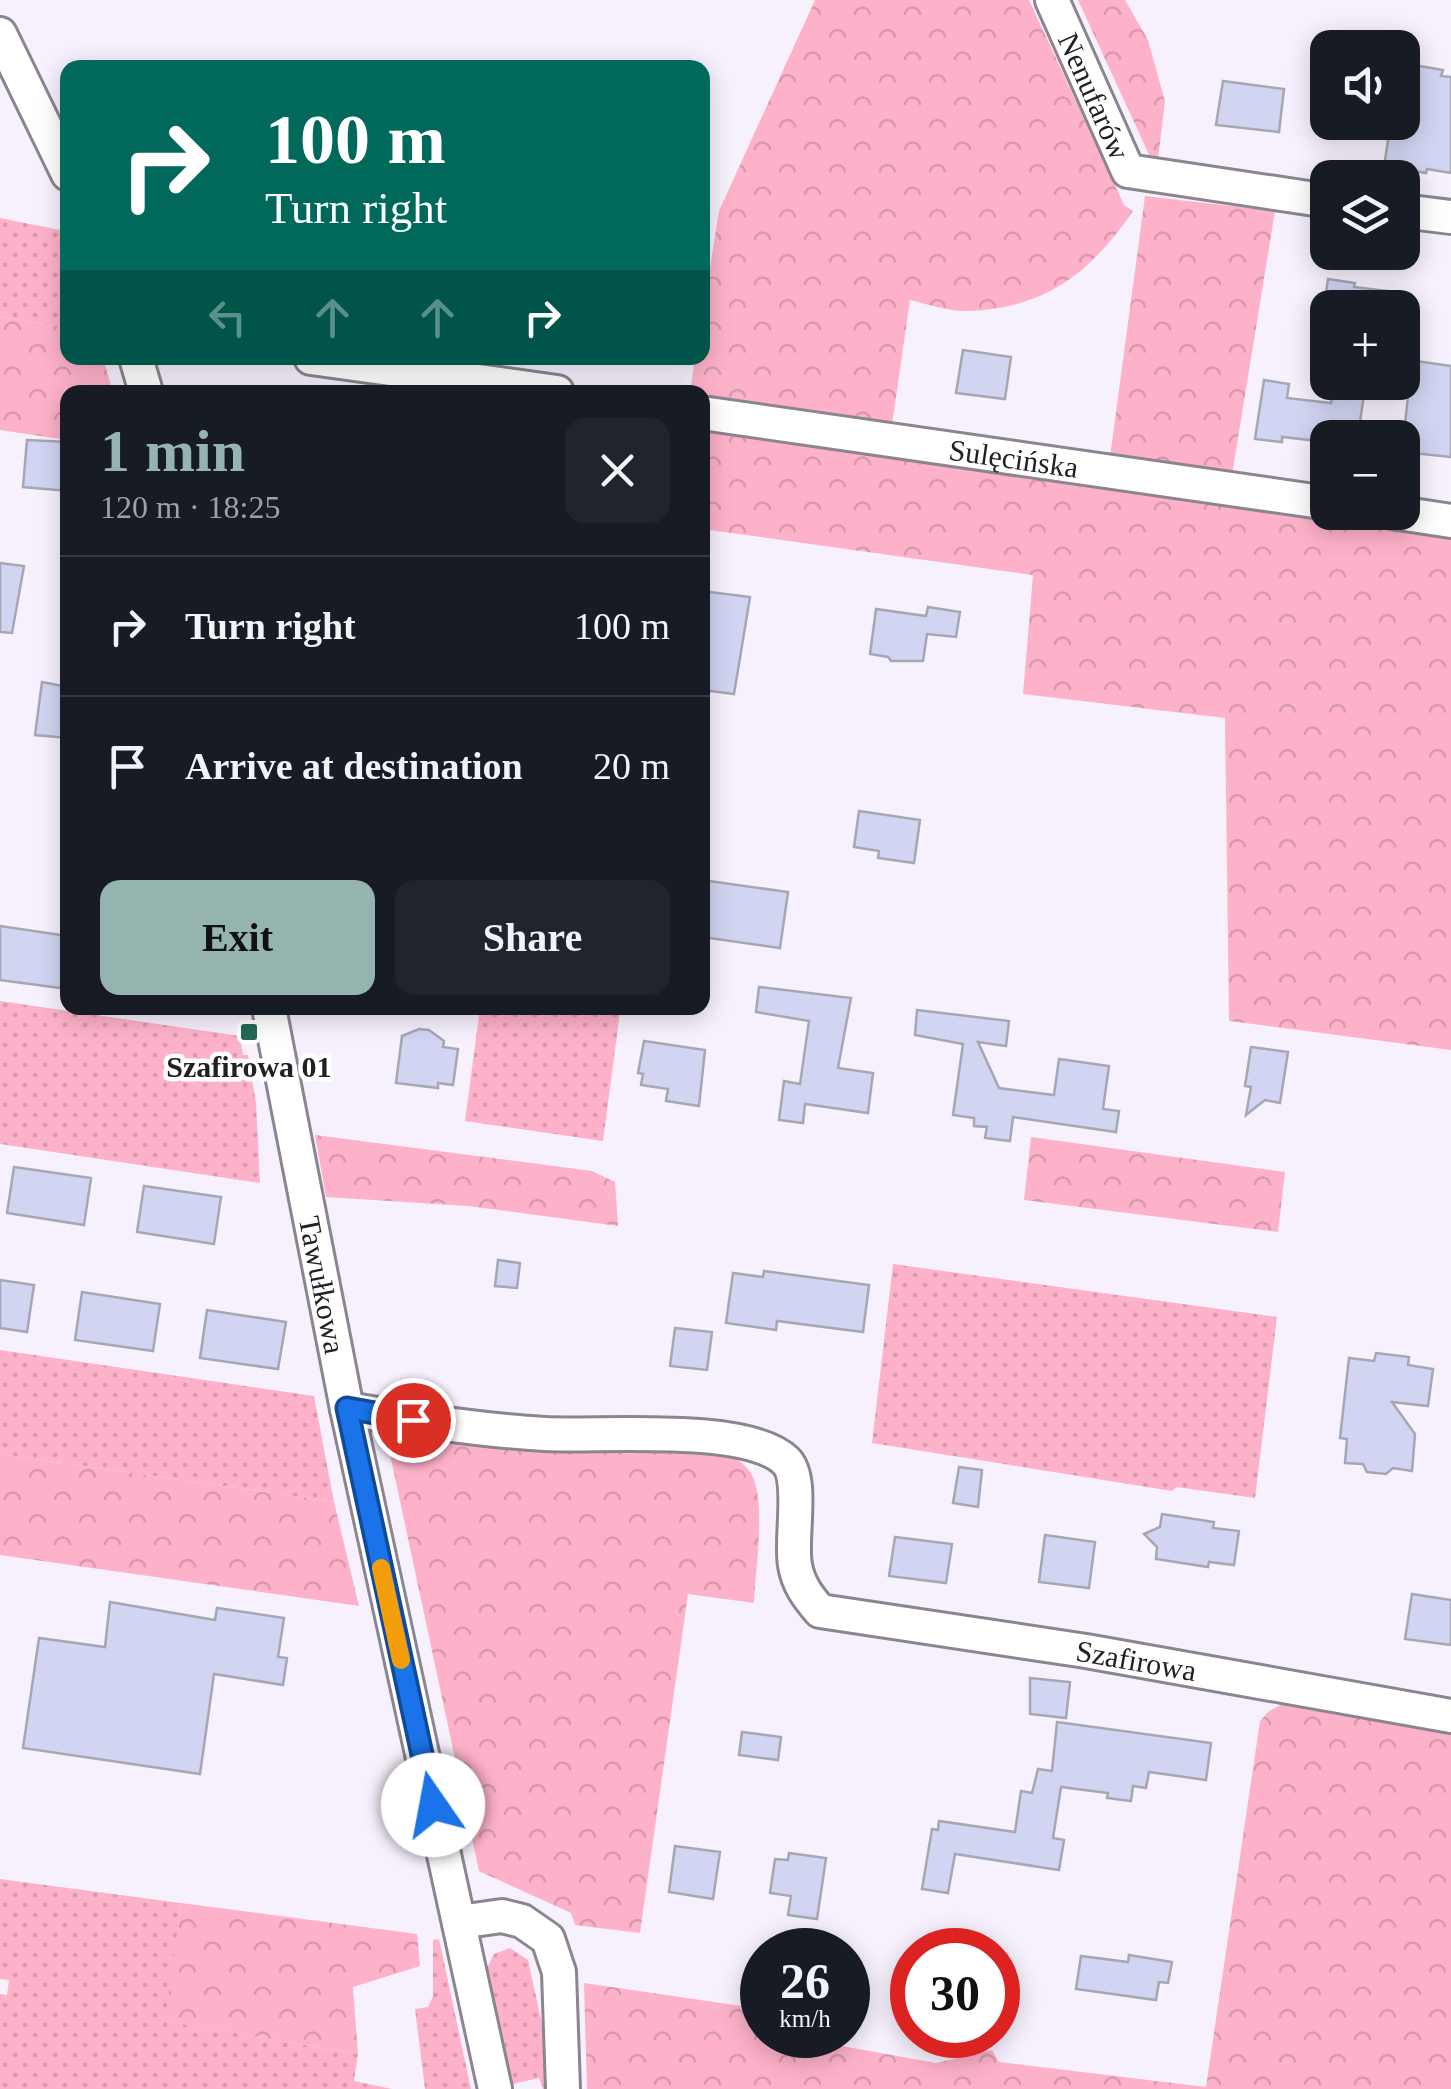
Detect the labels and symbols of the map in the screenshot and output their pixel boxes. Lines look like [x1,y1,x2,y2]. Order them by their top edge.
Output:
street label: Nenufarów [1052,28,1137,165]
street label: Sulęcińska [947,432,1081,483]
marker: Szafirowa 01 [238,1021,260,1043]
place label: Szafirowa 01 [166,1050,332,1083]
street label: Tawułkowa [293,1213,352,1356]
pin [371,1378,456,1463]
street label: Szafirowa [1074,1633,1199,1687]
position arrow [381,1753,485,1857]
speed limit sign: 30 [890,1928,1020,2058]

